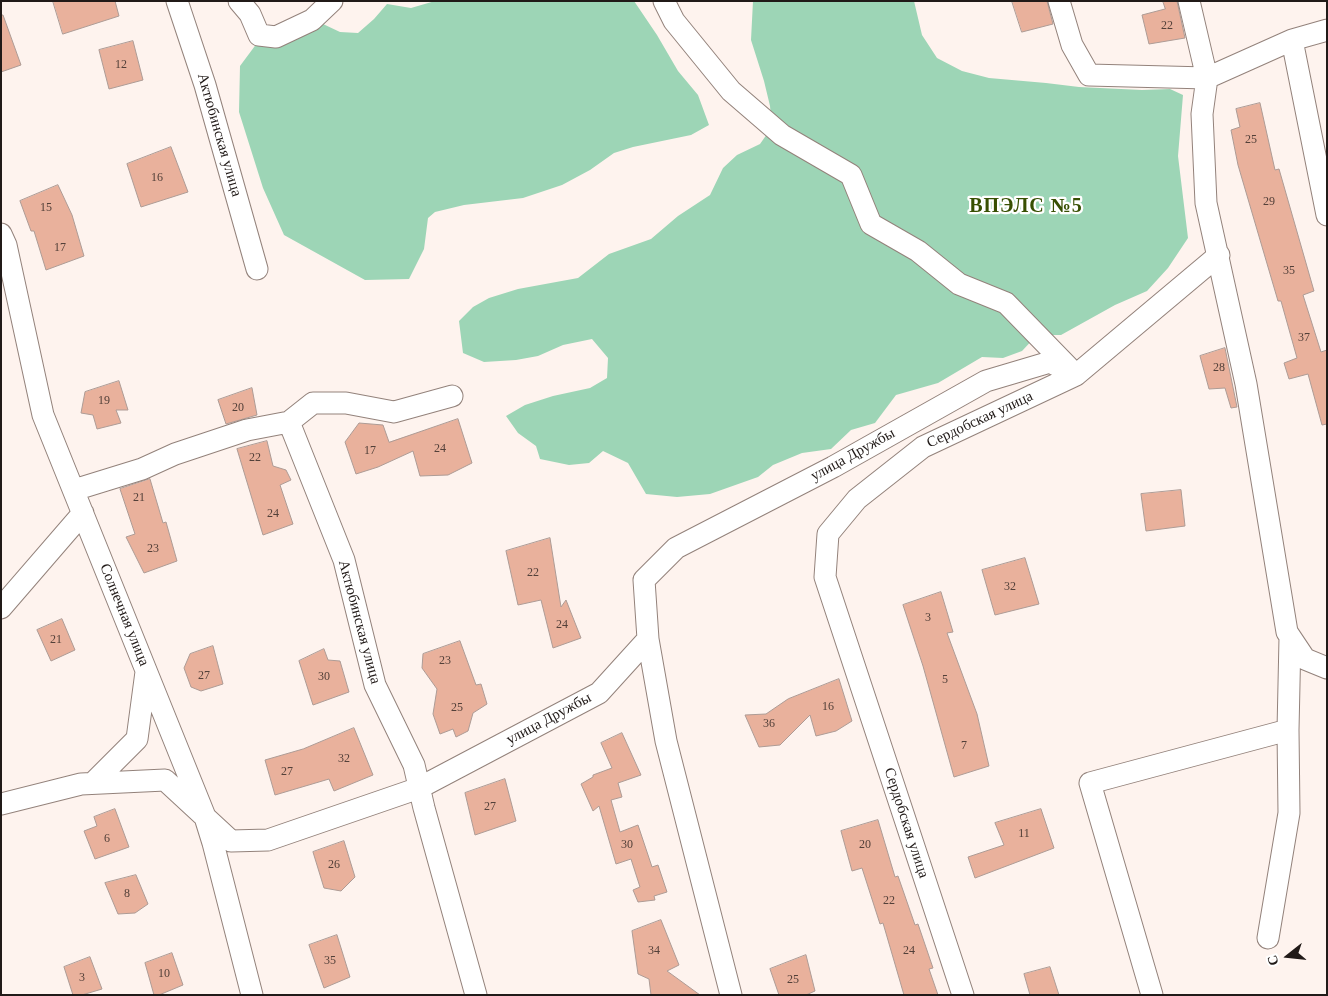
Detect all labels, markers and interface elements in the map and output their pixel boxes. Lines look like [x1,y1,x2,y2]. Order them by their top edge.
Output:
house number: 22 [1161,19,1173,33]
house number: 12 [115,58,127,72]
street label: Актюбинская улица [193,71,245,199]
house number: 25 [1245,133,1257,147]
house number: 16 [151,171,163,185]
district label: ВПЭЛС №5 [968,195,1084,219]
house number: 29 [1263,195,1275,209]
house number: 15 [40,201,52,215]
house number: 17 [54,241,66,255]
house number: 35 [1283,264,1295,278]
house number: 37 [1298,331,1310,345]
house number: 28 [1213,361,1225,375]
street label: Сердобская улица [924,388,1036,452]
house number: 19 [98,394,110,408]
house number: 20 [232,401,244,415]
street label: улица Дружбы [808,424,898,486]
house number: 24 [434,442,446,456]
house number: 17 [364,444,376,458]
house number: 22 [249,451,261,465]
house number: 21 [133,491,145,505]
house number: 24 [267,507,279,521]
house number: 23 [147,542,159,556]
street label: Актюбинская улица [334,558,384,686]
street label: Солнечная улица [95,561,153,669]
house number: 22 [527,566,539,580]
house number: 32 [1004,580,1016,594]
house number: 3 [925,611,931,625]
house number: 24 [556,618,568,632]
house number: 21 [50,633,62,647]
house number: 23 [439,654,451,668]
house number: 27 [198,669,210,683]
house number: 30 [318,670,330,684]
house number: 5 [942,673,948,687]
street label: улица Дружбы [503,689,595,749]
house number: 16 [822,700,834,714]
house number: 25 [451,701,463,715]
house number: 36 [763,717,775,731]
house number: 7 [961,739,967,753]
house number: 32 [338,752,350,766]
house number: 27 [281,765,293,779]
street label: Сердобская улица [880,766,932,880]
house number: 27 [484,800,496,814]
house number: 11 [1018,827,1030,841]
house number: 6 [104,832,110,846]
house number: 30 [621,838,633,852]
house number: 20 [859,838,871,852]
house number: 26 [328,858,340,872]
house number: 8 [124,887,130,901]
house number: 22 [883,894,895,908]
north arrow [1263,931,1313,981]
house number: 34 [648,944,660,958]
house number: 24 [903,944,915,958]
text: С [1264,953,1282,967]
house number: 35 [324,954,336,968]
house number: 10 [158,967,170,981]
house number: 3 [79,971,85,985]
house number: 25 [787,973,799,987]

